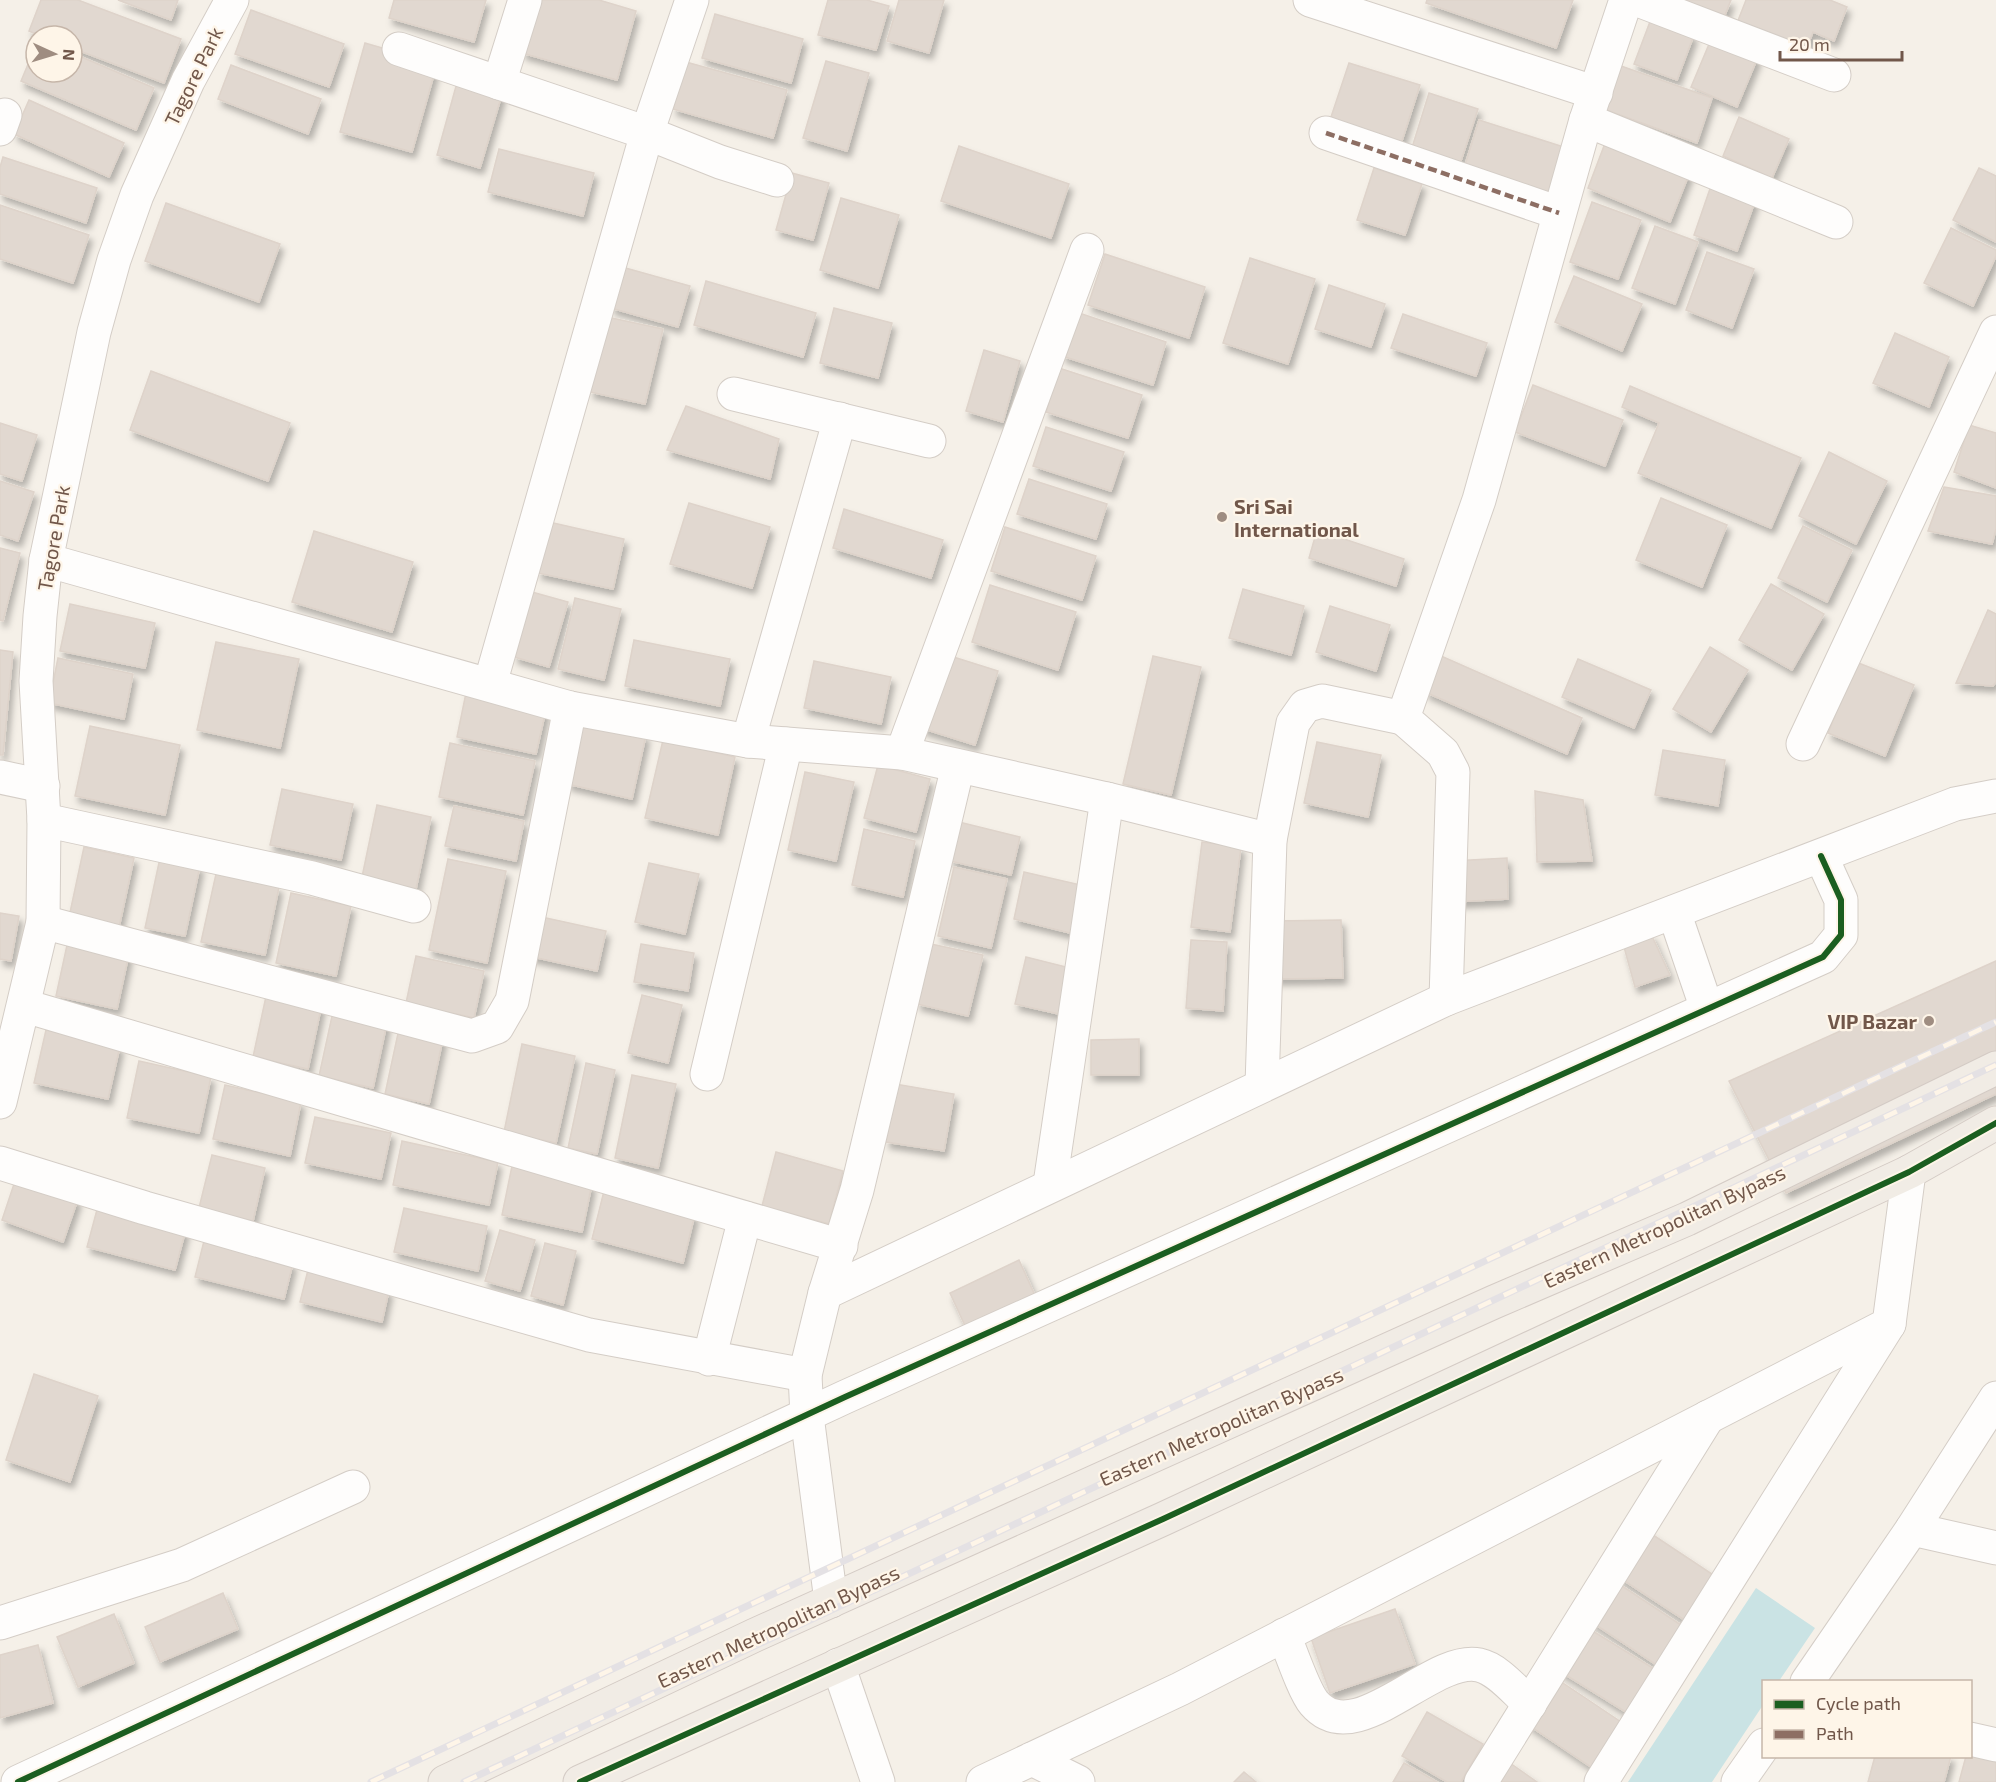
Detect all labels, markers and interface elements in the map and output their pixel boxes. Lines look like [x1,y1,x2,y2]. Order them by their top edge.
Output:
street label: Tagore Park [159,23,227,129]
north arrow [24,24,84,84]
scale bar [1780,24,1902,62]
text: 20 m [1789,33,1830,55]
text: N [60,49,79,62]
street label: Tagore Park [32,483,74,593]
place label: Sri Sai International [1234,494,1359,541]
marker: Sri Sai International [1215,510,1229,524]
place label: VIP Bazar [1827,1009,1917,1033]
marker: VIP Bazar [1922,1014,1936,1028]
street label: Eastern Metropolitan Bypass [1539,1159,1789,1293]
street label: Eastern Metropolitan Bypass [1095,1361,1347,1491]
street label: Eastern Metropolitan Bypass [653,1559,903,1693]
legend [1762,1680,1972,1758]
text: Cycle path [1816,1692,1901,1714]
text: Path [1816,1722,1854,1744]

